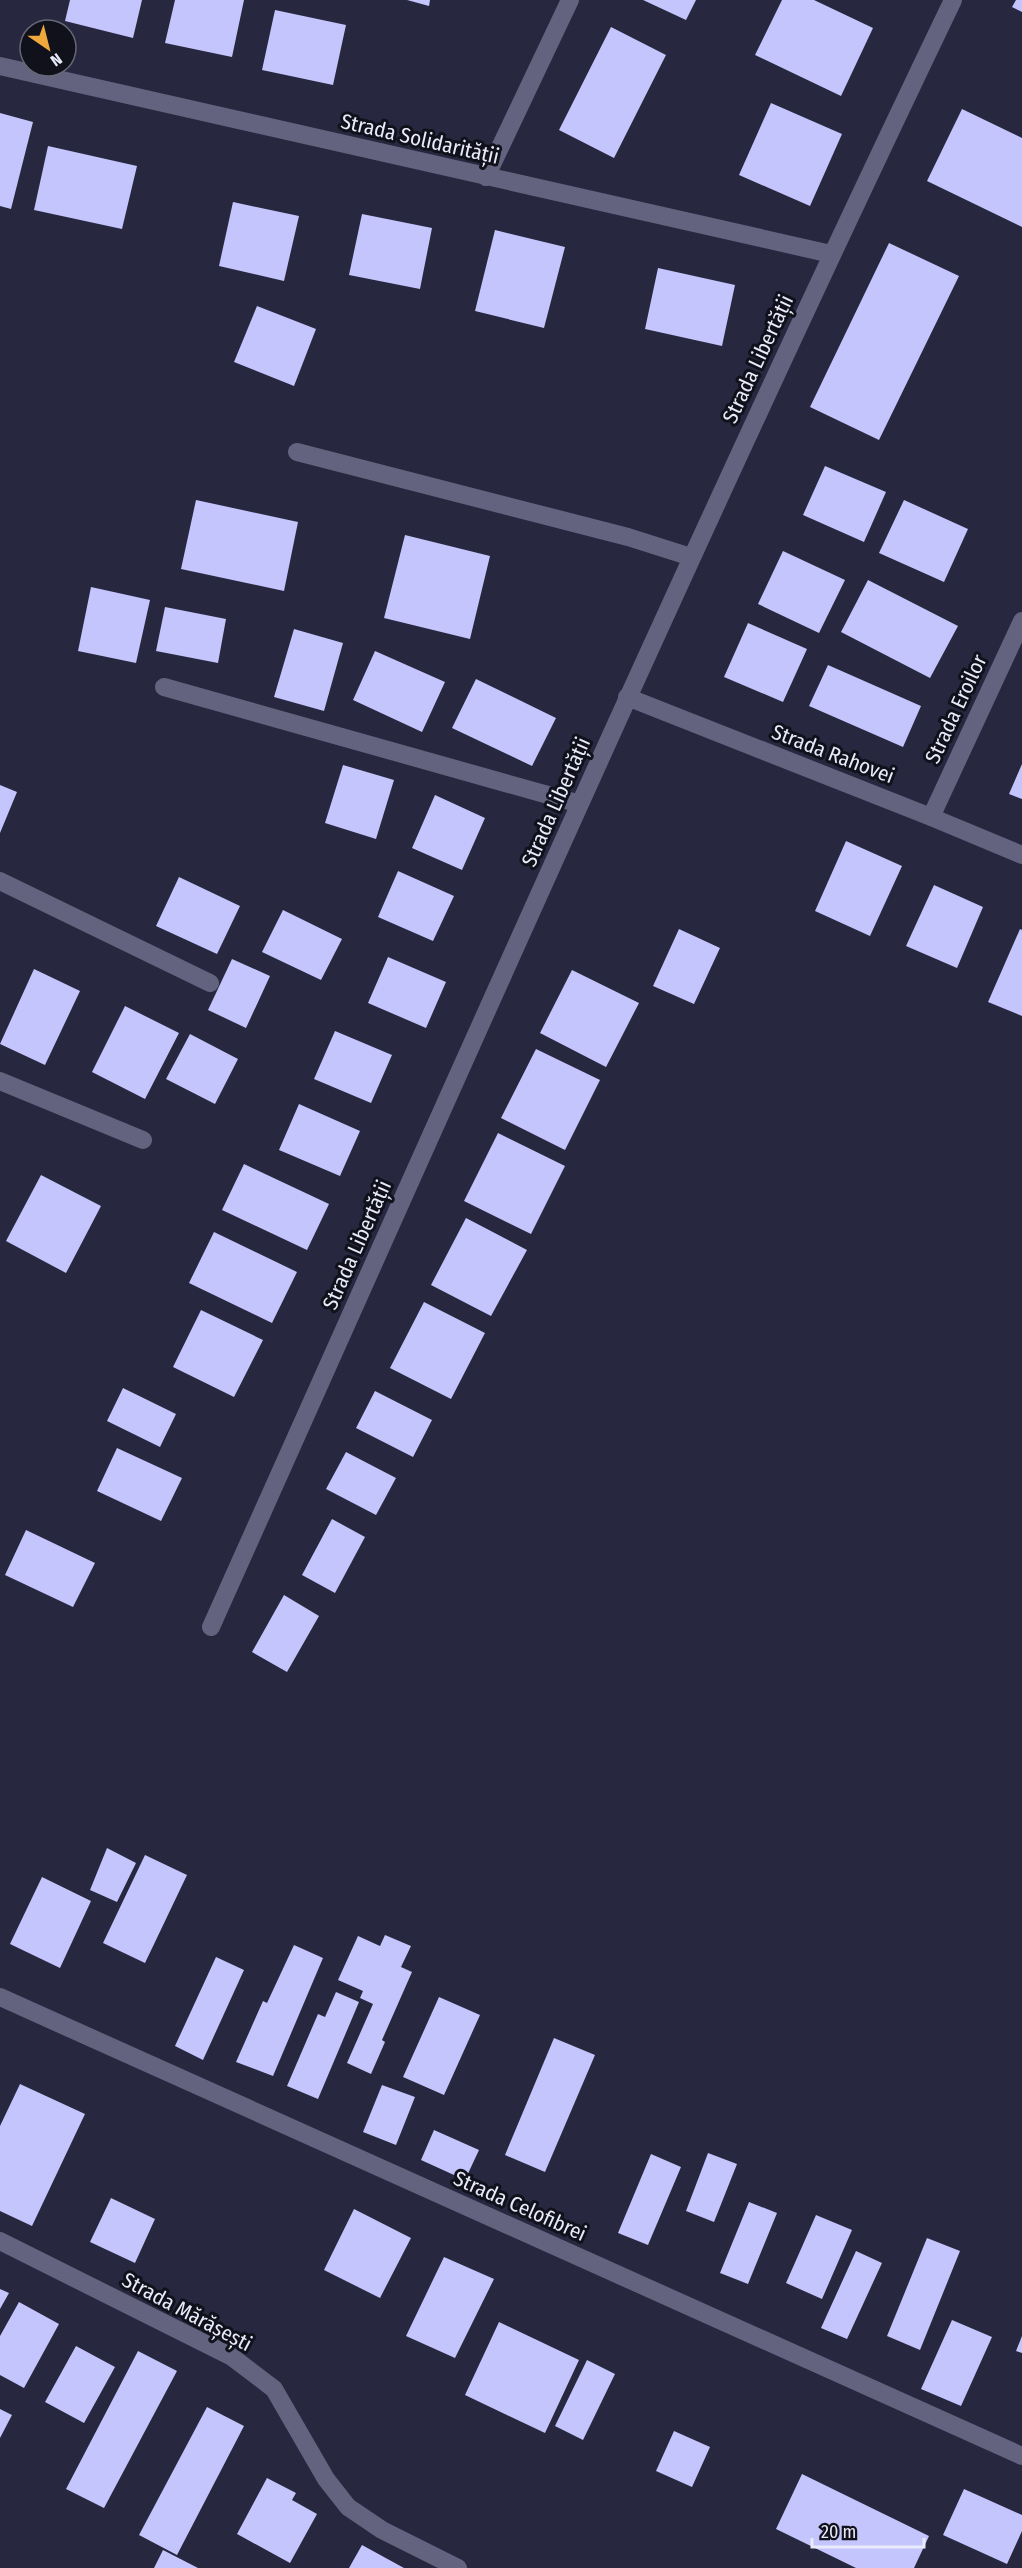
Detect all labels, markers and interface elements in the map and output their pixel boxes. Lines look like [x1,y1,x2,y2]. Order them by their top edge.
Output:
north arrow [18,18,78,78]
text: N [47,49,66,70]
street label: Strada Solidarității [338,108,502,170]
street label: Strada Libertății [717,291,799,427]
street label: Strada Eroilor [919,650,993,768]
street label: Strada Rahovei [768,719,898,789]
street label: Strada Libertății [516,733,596,871]
street label: Strada Libertății [317,1176,397,1314]
street label: Strada Celofibrei [450,2165,590,2247]
street label: Strada Mărășești [118,2267,256,2357]
scale bar [812,2511,924,2549]
text: 20 m [821,2521,856,2543]

